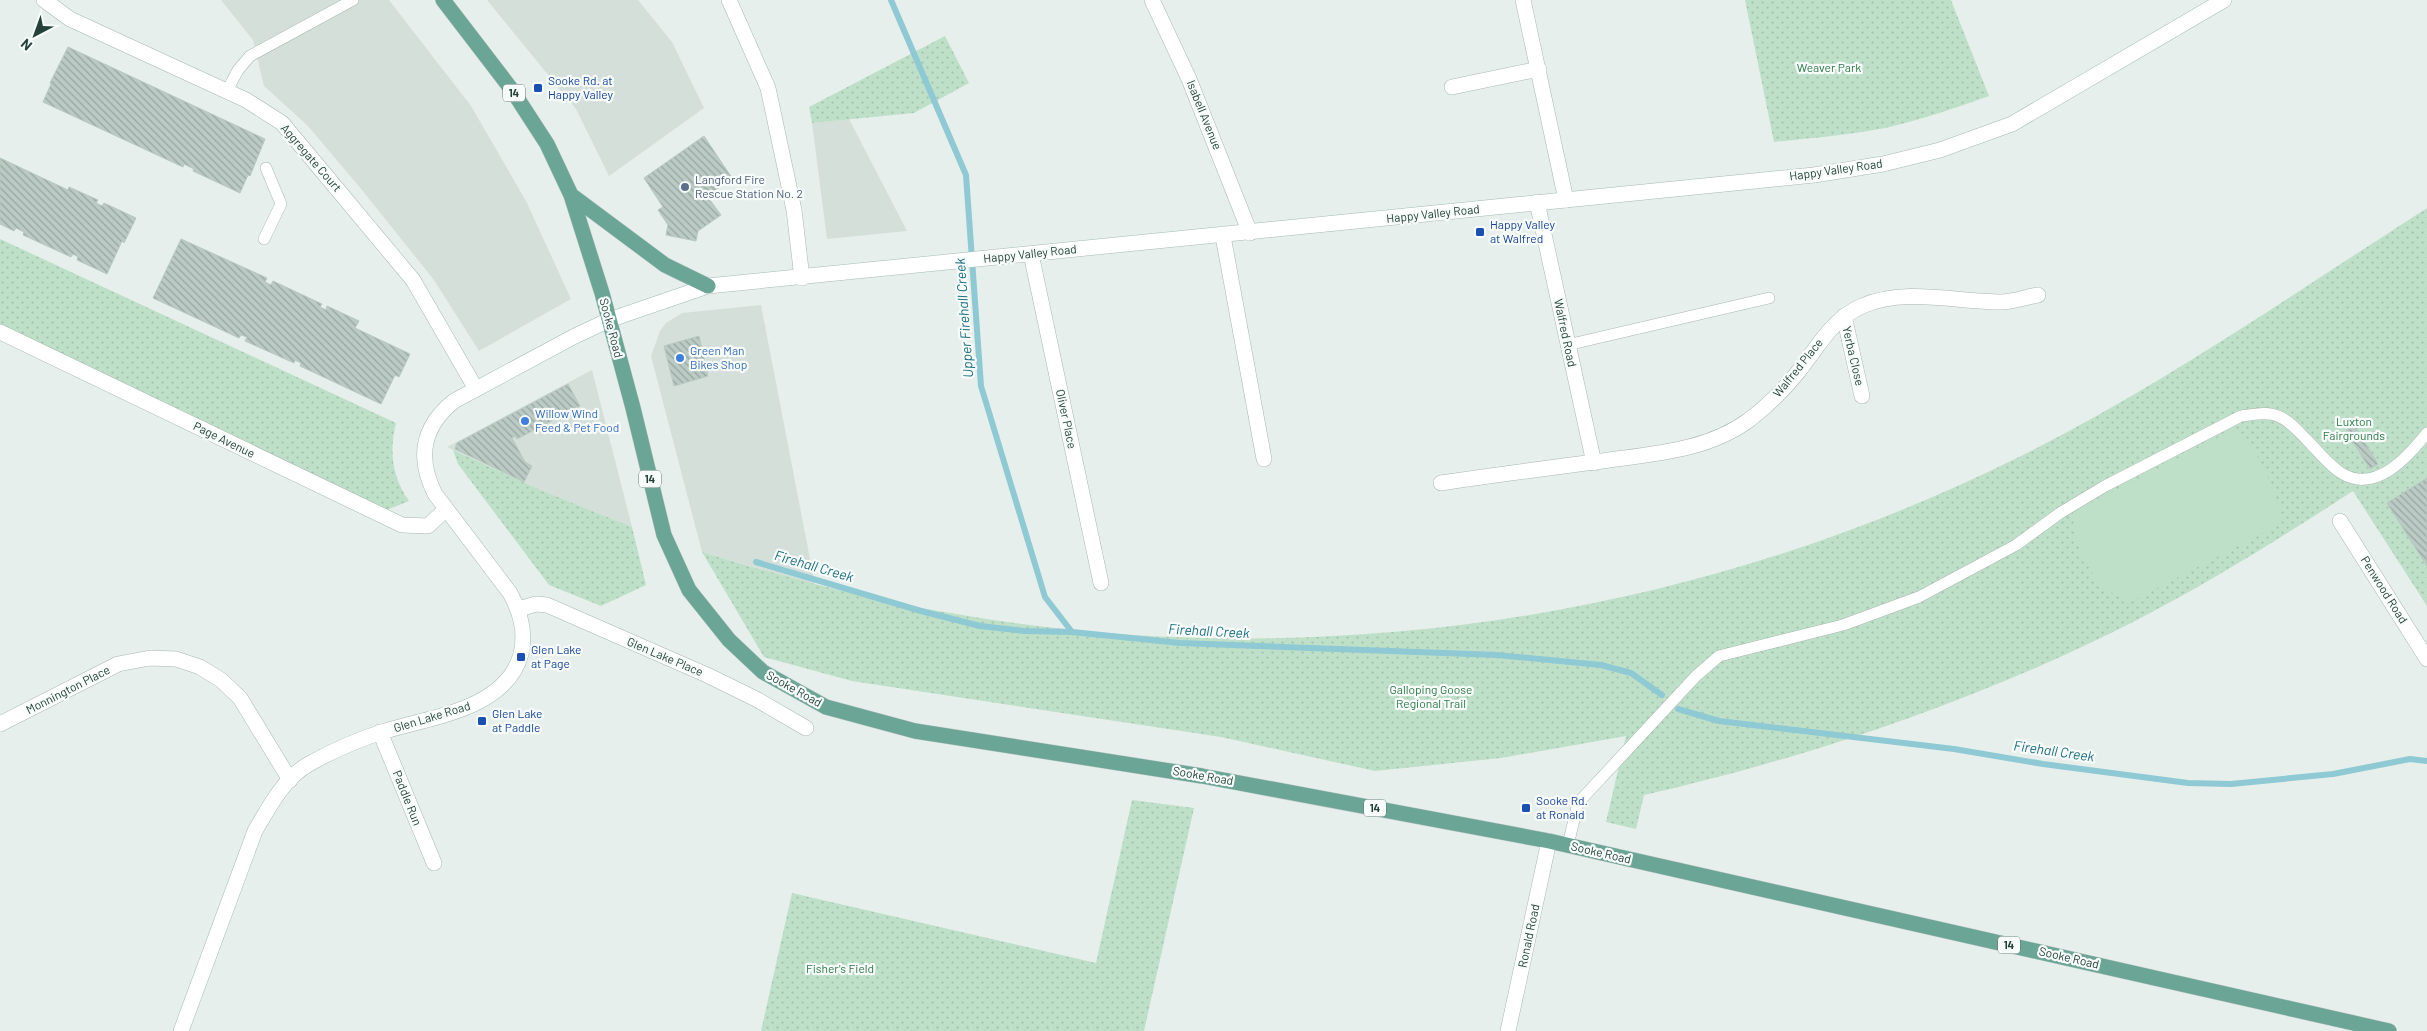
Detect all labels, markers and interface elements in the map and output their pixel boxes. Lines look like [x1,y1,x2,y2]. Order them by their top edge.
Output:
north arrow [10,10,60,60]
text: N [17,36,35,55]
park label: Weaver Park [1797,60,1861,74]
place label: Sooke Rd. at Happy Valley [548,73,613,101]
street label: Isabell Avenue [1185,78,1225,152]
marker: Sooke Rd. at Happy Valley [532,82,544,94]
road number: 14 [503,85,525,102]
street label: Aggregate Court [279,121,345,194]
street label: Happy Valley Road [1788,156,1883,182]
place label: Langford Fire Rescue Station No. 2 [695,172,803,200]
marker: Langford Fire Rescue Station No. 2 [679,181,691,193]
street label: Happy Valley Road [1385,201,1480,225]
place label: Happy Valley at Walfred [1490,217,1555,245]
marker: Happy Valley at Walfred [1474,226,1486,238]
street label: Happy Valley Road [982,241,1077,265]
water label: Upper Firehall Creek [951,257,976,378]
street label: Sooke Road [597,296,627,359]
street label: Walfred Road [1552,297,1580,368]
street label: Yerba Close [1840,325,1868,387]
street label: Walfred Place [1769,335,1825,400]
place label: Green Man Bikes Shop [690,343,747,371]
marker: Green Man Bikes Shop [674,352,686,364]
street label: Oliver Place [1054,388,1080,450]
place label: Willow Wind Feed & Pet Food [535,406,619,434]
park label: Luxton Fairgrounds [2323,414,2385,442]
marker: Willow Wind Feed & Pet Food [519,415,531,427]
street label: Page Avenue [191,418,257,460]
road number: 14 [639,470,661,488]
water label: Firehall Creek [773,546,856,585]
street label: Penwood Road [2359,553,2411,626]
water label: Firehall Creek [1168,620,1250,641]
street label: Glen Lake Place [625,634,706,678]
place label: Glen Lake at Page [531,642,582,670]
marker: Glen Lake at Page [515,651,527,663]
street label: Monnington Place [23,662,112,716]
street label: Sooke Road [764,667,825,709]
park label: Galloping Goose Regional Trail [1389,682,1473,710]
street label: Glen Lake Road [392,698,472,734]
place label: Glen Lake at Paddle [492,706,543,734]
marker: Glen Lake at Paddle [476,715,488,727]
water label: Firehall Creek [2013,736,2096,765]
street label: Sooke Road [1172,763,1235,787]
street label: Paddle Run [391,768,425,827]
place label: Sooke Rd. at Ronald [1536,793,1588,821]
road number: 14 [1364,800,1386,816]
marker: Sooke Rd. at Ronald [1520,802,1532,814]
street label: Sooke Road [1570,838,1633,866]
street label: Ronald Road [1514,903,1542,969]
road number: 14 [1998,936,2020,954]
street label: Sooke Road [2038,943,2101,971]
park label: Fisher's Field [806,961,874,975]

